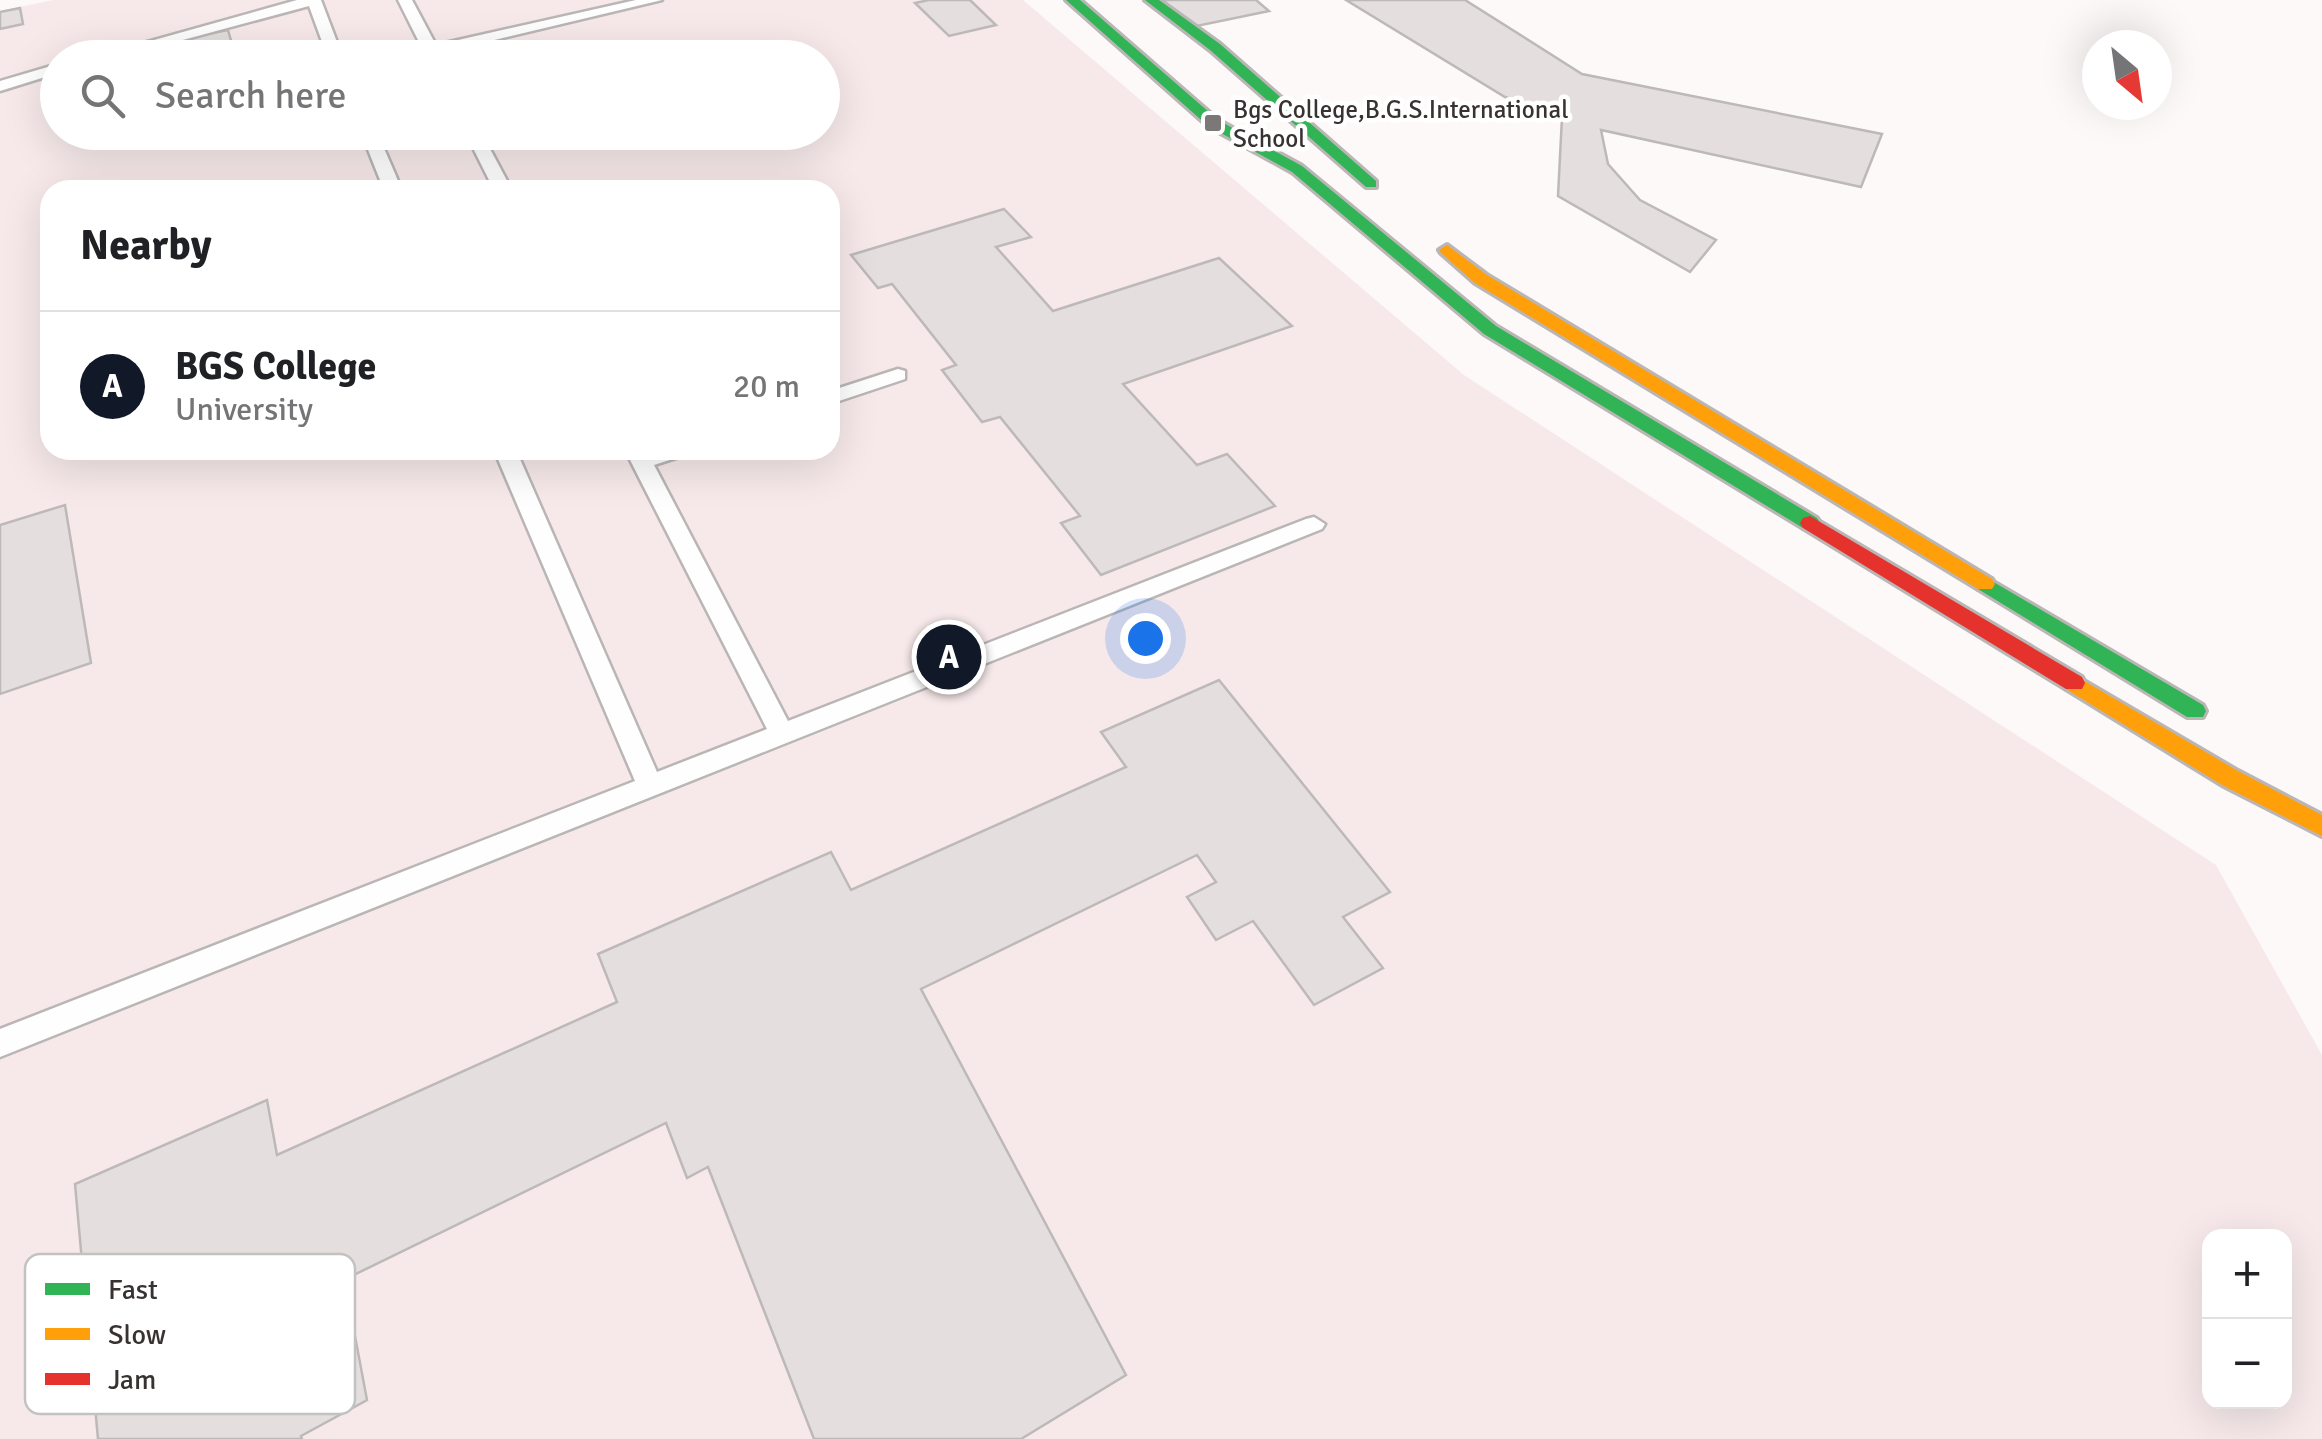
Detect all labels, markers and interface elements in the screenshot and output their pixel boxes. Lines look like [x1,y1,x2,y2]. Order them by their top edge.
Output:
north arrow [2082,30,2172,120]
search box [40,40,840,150]
icon: search [75,68,130,123]
text: Search here [155,72,347,119]
place label: Bgs College,B.G.S.International School [1233,94,1568,154]
marker: Bgs College,B.G.S.International School [1202,112,1224,134]
text: Nearby [80,220,212,271]
text: BGS College [175,343,376,390]
text: A [102,367,123,406]
text: 20 m [733,367,800,406]
text: University [175,390,313,429]
your location [1120,613,1171,664]
pin: A [916,620,982,694]
map controls [2202,1229,2292,1409]
button: + [2202,1229,2292,1319]
legend [25,1254,355,1414]
text: Fast [108,1273,158,1307]
text: Slow [108,1318,166,1352]
button: − [2202,1319,2292,1409]
text: Jam [108,1363,156,1397]

